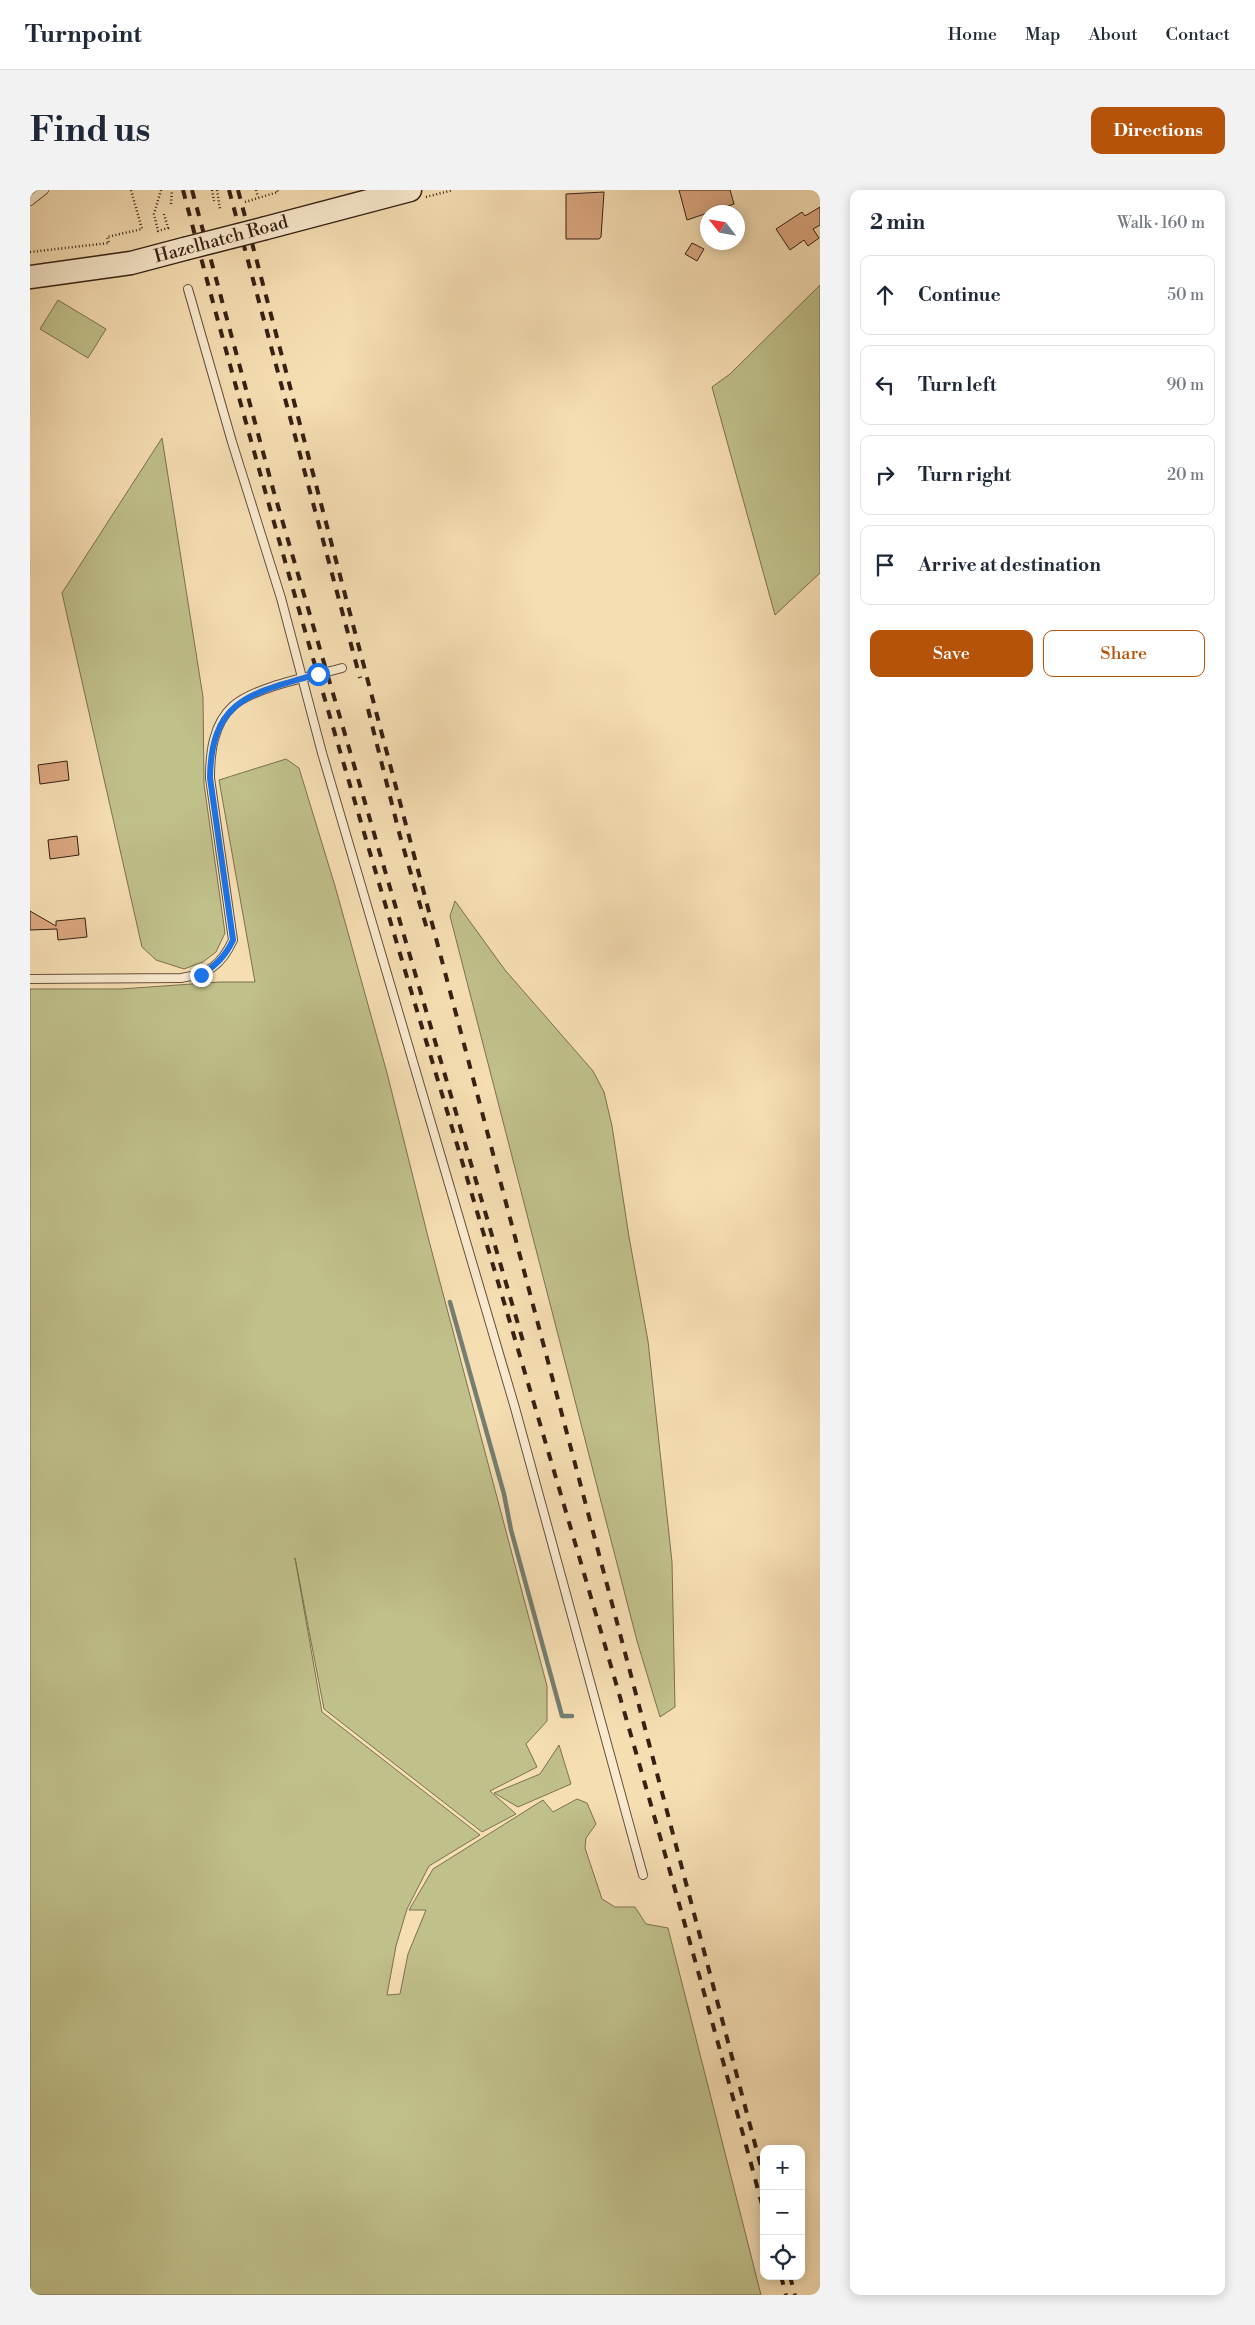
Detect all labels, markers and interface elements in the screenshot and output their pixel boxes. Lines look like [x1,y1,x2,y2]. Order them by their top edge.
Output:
text: Turnpoint [25,20,142,50]
text: Home [948,23,997,46]
text: Map [1025,23,1061,46]
text: About [1089,23,1138,46]
text: Contact [1166,23,1230,46]
button: Directions [1091,107,1225,154]
text: Find us [30,109,150,152]
north arrow [700,205,745,250]
street label: Hazelhatch Road [152,210,291,268]
text: 2 min [870,210,925,236]
text: Walk · 160 m [1117,213,1205,233]
icon: ahead [871,281,899,309]
text: Continue [918,283,1001,307]
text: 50 m [1167,285,1204,305]
icon: left [871,371,899,399]
text: Turn left [918,373,997,397]
text: 90 m [1166,375,1204,395]
icon: right [871,461,899,489]
text: Turn right [918,463,1011,487]
text: 20 m [1167,465,1204,485]
icon: arrive [871,551,899,579]
text: Arrive at destination [918,553,1101,577]
button: Save [870,630,1033,677]
button: Share [1043,630,1205,677]
route start [307,663,330,686]
route end [190,964,213,987]
map controls [760,2145,805,2280]
button: + [760,2145,805,2190]
button: − [760,2190,805,2235]
button: locate [760,2235,805,2280]

